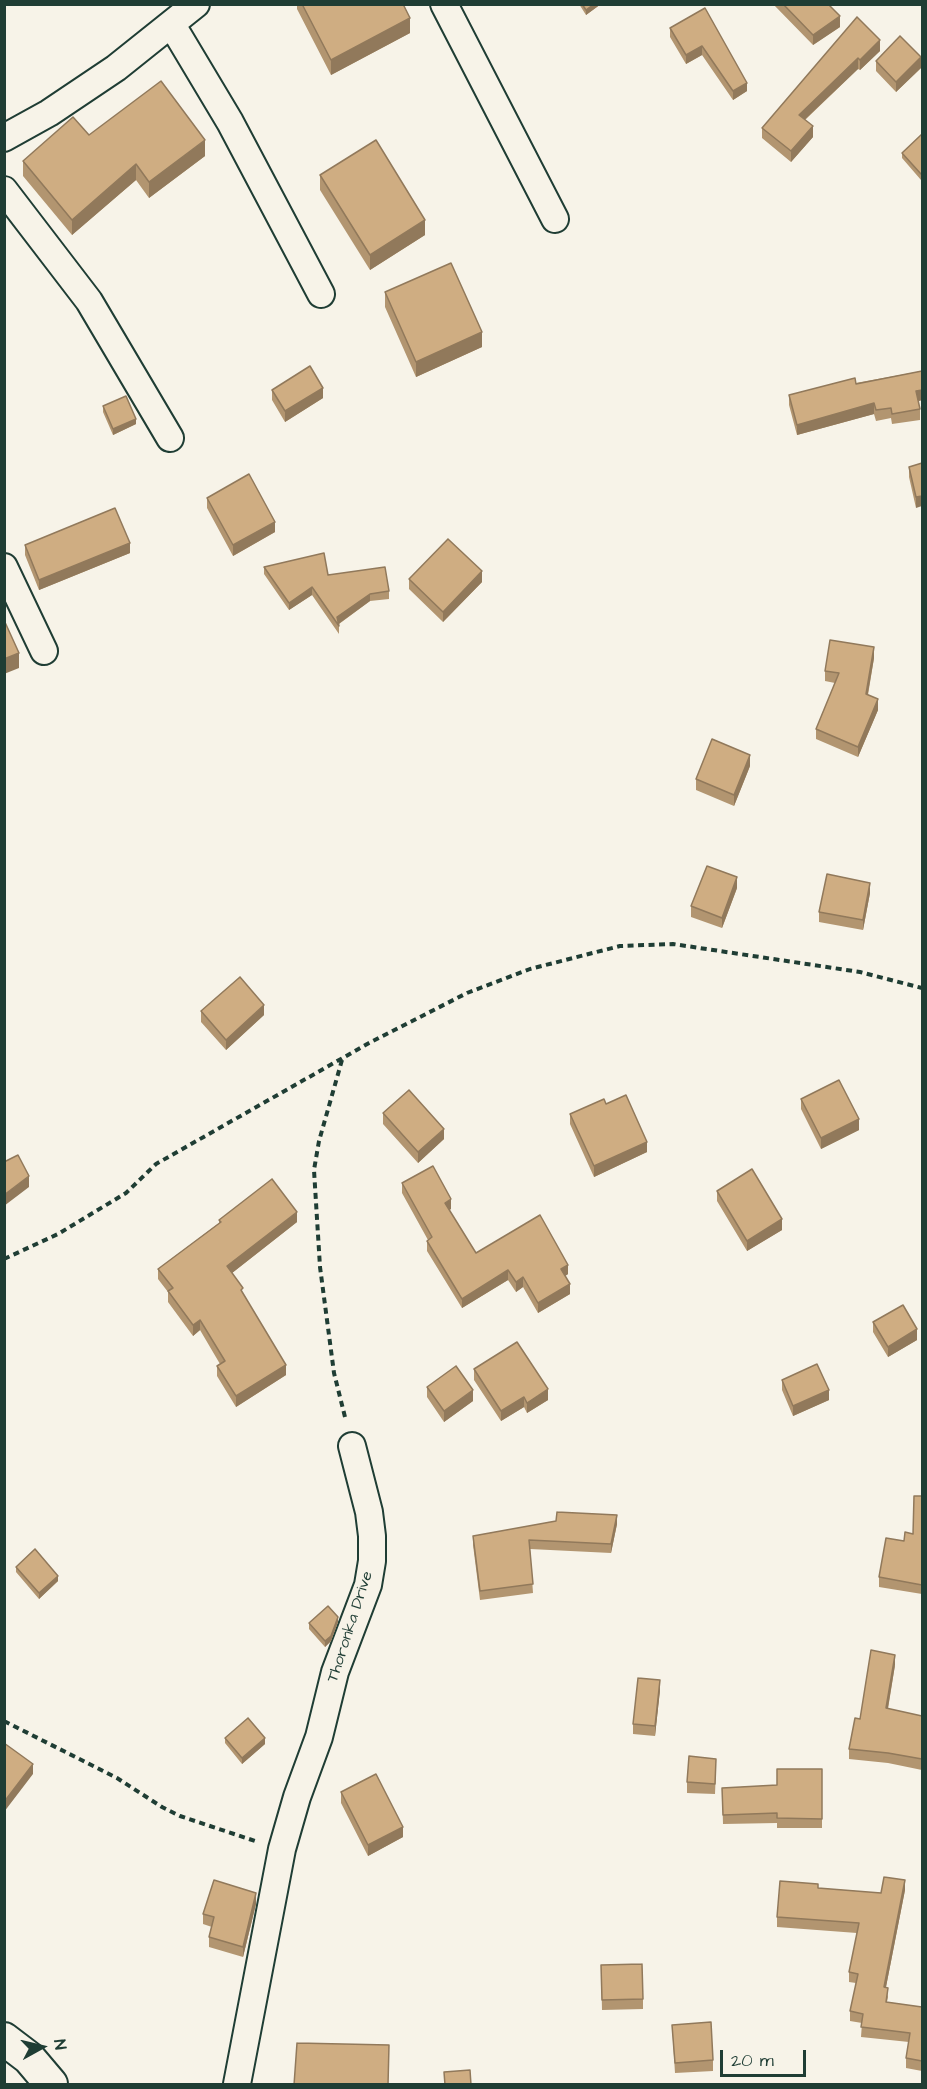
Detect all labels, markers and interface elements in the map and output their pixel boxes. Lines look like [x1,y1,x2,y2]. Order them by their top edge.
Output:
street label: Thoronka Drive [324,1569,378,1685]
north arrow [12,2017,72,2077]
text: N [48,2038,71,2051]
scale bar [723,2038,808,2076]
text: 20 m [731,2048,774,2073]

